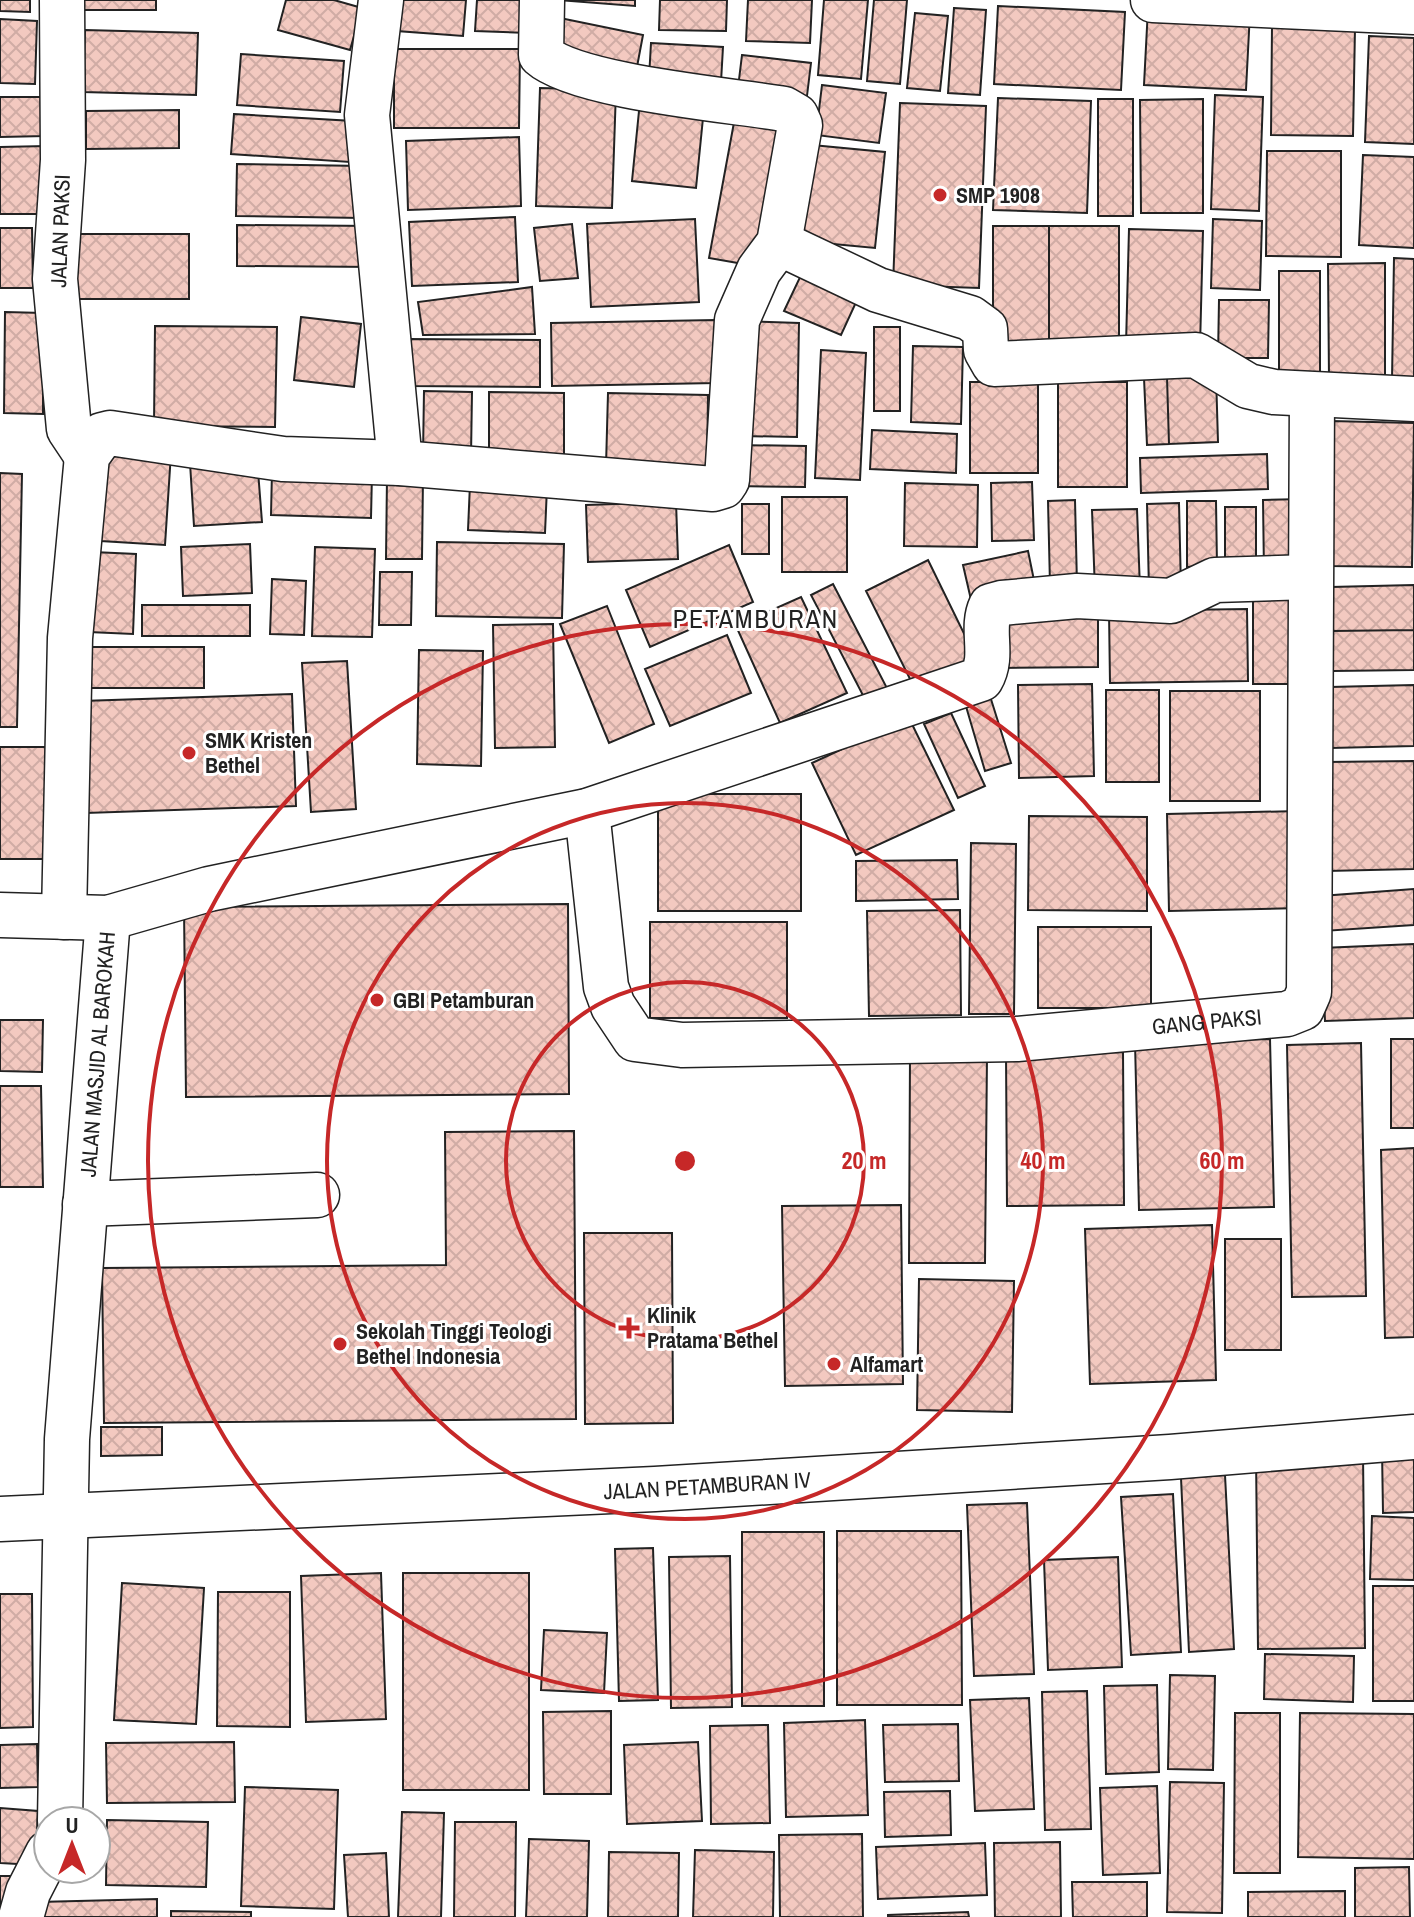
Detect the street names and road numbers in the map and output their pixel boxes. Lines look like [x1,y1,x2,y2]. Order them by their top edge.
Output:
street label: JALAN PAKSI [43,174,77,288]
street label: JALAN MASJID AL BAROKAH [73,930,122,1178]
street label: GANG PAKSI [1151,1001,1263,1041]
street label: JALAN PETAMBURAN IV [603,1464,812,1506]

